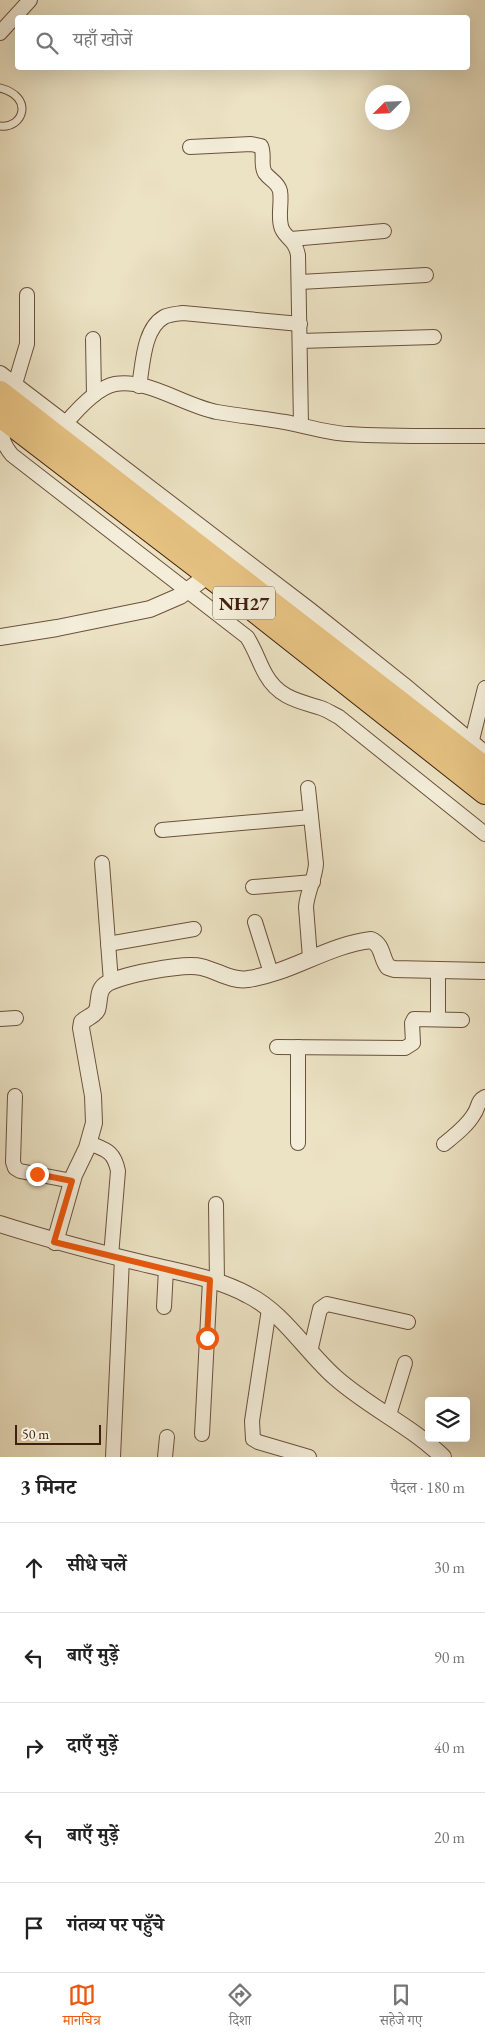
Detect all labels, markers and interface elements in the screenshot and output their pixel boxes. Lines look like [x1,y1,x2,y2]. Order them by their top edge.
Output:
search box [15,15,470,70]
text: यहाँ खोजें [73,27,132,52]
icon: search [33,29,61,57]
north arrow [365,85,410,130]
road number: NH27 [213,586,275,620]
route end [26,1163,49,1186]
route start [196,1327,219,1350]
map controls [425,1397,470,1442]
button: layers [425,1397,470,1442]
scale bar [15,1422,101,1445]
text: 50 m [22,1425,49,1443]
text: 3 मिनट [20,1473,76,1500]
text: पैदल · 180 m [391,1477,465,1498]
text: सीधे चलें [67,1552,127,1577]
icon: ahead [20,1554,48,1582]
text: 30 m [434,1557,465,1578]
text: बाएँ मुड़ें [67,1642,119,1667]
icon: left [20,1644,48,1672]
text: 90 m [434,1647,465,1668]
text: दाएँ मुड़ें [67,1732,118,1757]
icon: right [20,1734,48,1762]
text: 40 m [434,1737,465,1758]
text: बाएँ मुड़ें [67,1822,119,1847]
icon: left [20,1824,48,1852]
text: 20 m [434,1827,465,1848]
text: गंतव्य पर पहुँचे [67,1912,164,1937]
icon: arrive [20,1914,48,1942]
tab: मानचित्र [63,1981,101,2034]
tab: दिशा [226,1981,254,2034]
tab: सहेजे गए [380,1981,422,2034]

